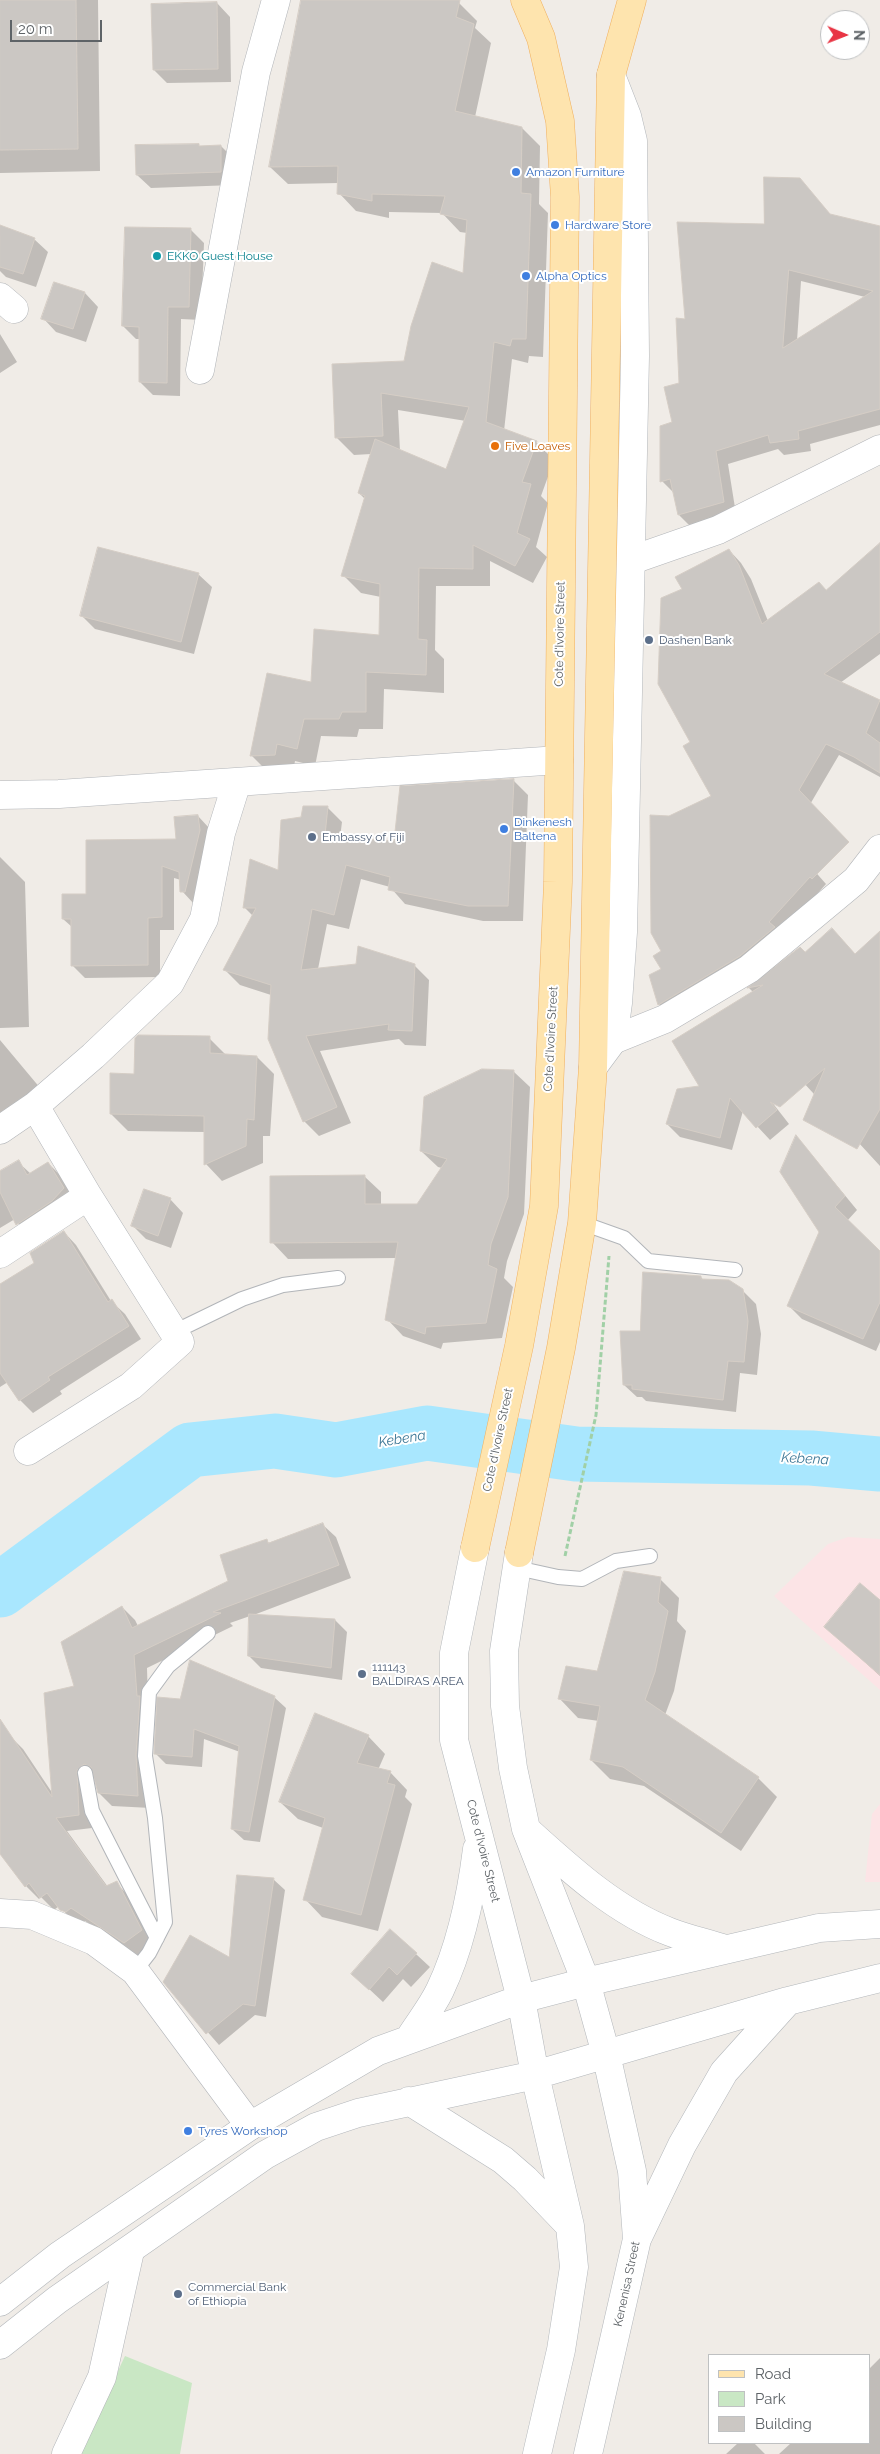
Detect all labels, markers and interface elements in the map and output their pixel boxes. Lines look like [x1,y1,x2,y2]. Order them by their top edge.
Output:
scale bar [12,10,105,42]
north arrow [820,10,870,60]
text: 20 m [18,20,53,38]
text: N [851,30,867,41]
place label: Amazon Furniture [526,165,624,179]
marker: Amazon Furniture [510,166,522,178]
place label: Hardware Store [565,218,651,232]
marker: Hardware Store [549,219,561,231]
place label: EKKO Guest House [167,249,273,263]
marker: EKKO Guest House [151,250,163,262]
place label: Alpha Optics [536,269,607,283]
marker: Alpha Optics [520,270,532,282]
place label: Five Loaves [505,439,570,453]
marker: Five Loaves [489,440,501,452]
street label: Cote d'Ivoire Street [552,581,568,687]
place label: Dashen Bank [659,633,732,647]
marker: Dashen Bank [643,634,655,646]
place label: Dinkenesh Baltena [514,815,572,843]
marker: Dinkenesh Baltena [498,823,510,835]
place label: Embassy of Fiji [322,830,404,844]
marker: Embassy of Fiji [306,831,318,843]
street label: Cote d'Ivoire Street [541,986,561,1092]
street label: Cote d'Ivoire Street [480,1387,516,1493]
water label: Kebena [377,1427,427,1451]
water label: Kebena [781,1449,829,1469]
place label: 111143 BALDIRAS AREA [372,1660,464,1688]
marker: 111143 BALDIRAS AREA [356,1668,368,1680]
street label: Cote d'Ivoire Street [463,1798,503,1904]
place label: Tyres Workshop [198,2124,288,2138]
marker: Tyres Workshop [182,2125,194,2137]
street label: Kenenisa Street [611,2240,643,2328]
place label: Commercial Bank of Ethiopia [188,2280,286,2308]
marker: Commercial Bank of Ethiopia [172,2288,184,2300]
legend [708,2354,870,2444]
text: Road [755,2365,791,2383]
text: Park [755,2390,786,2408]
text: Building [755,2415,812,2433]

